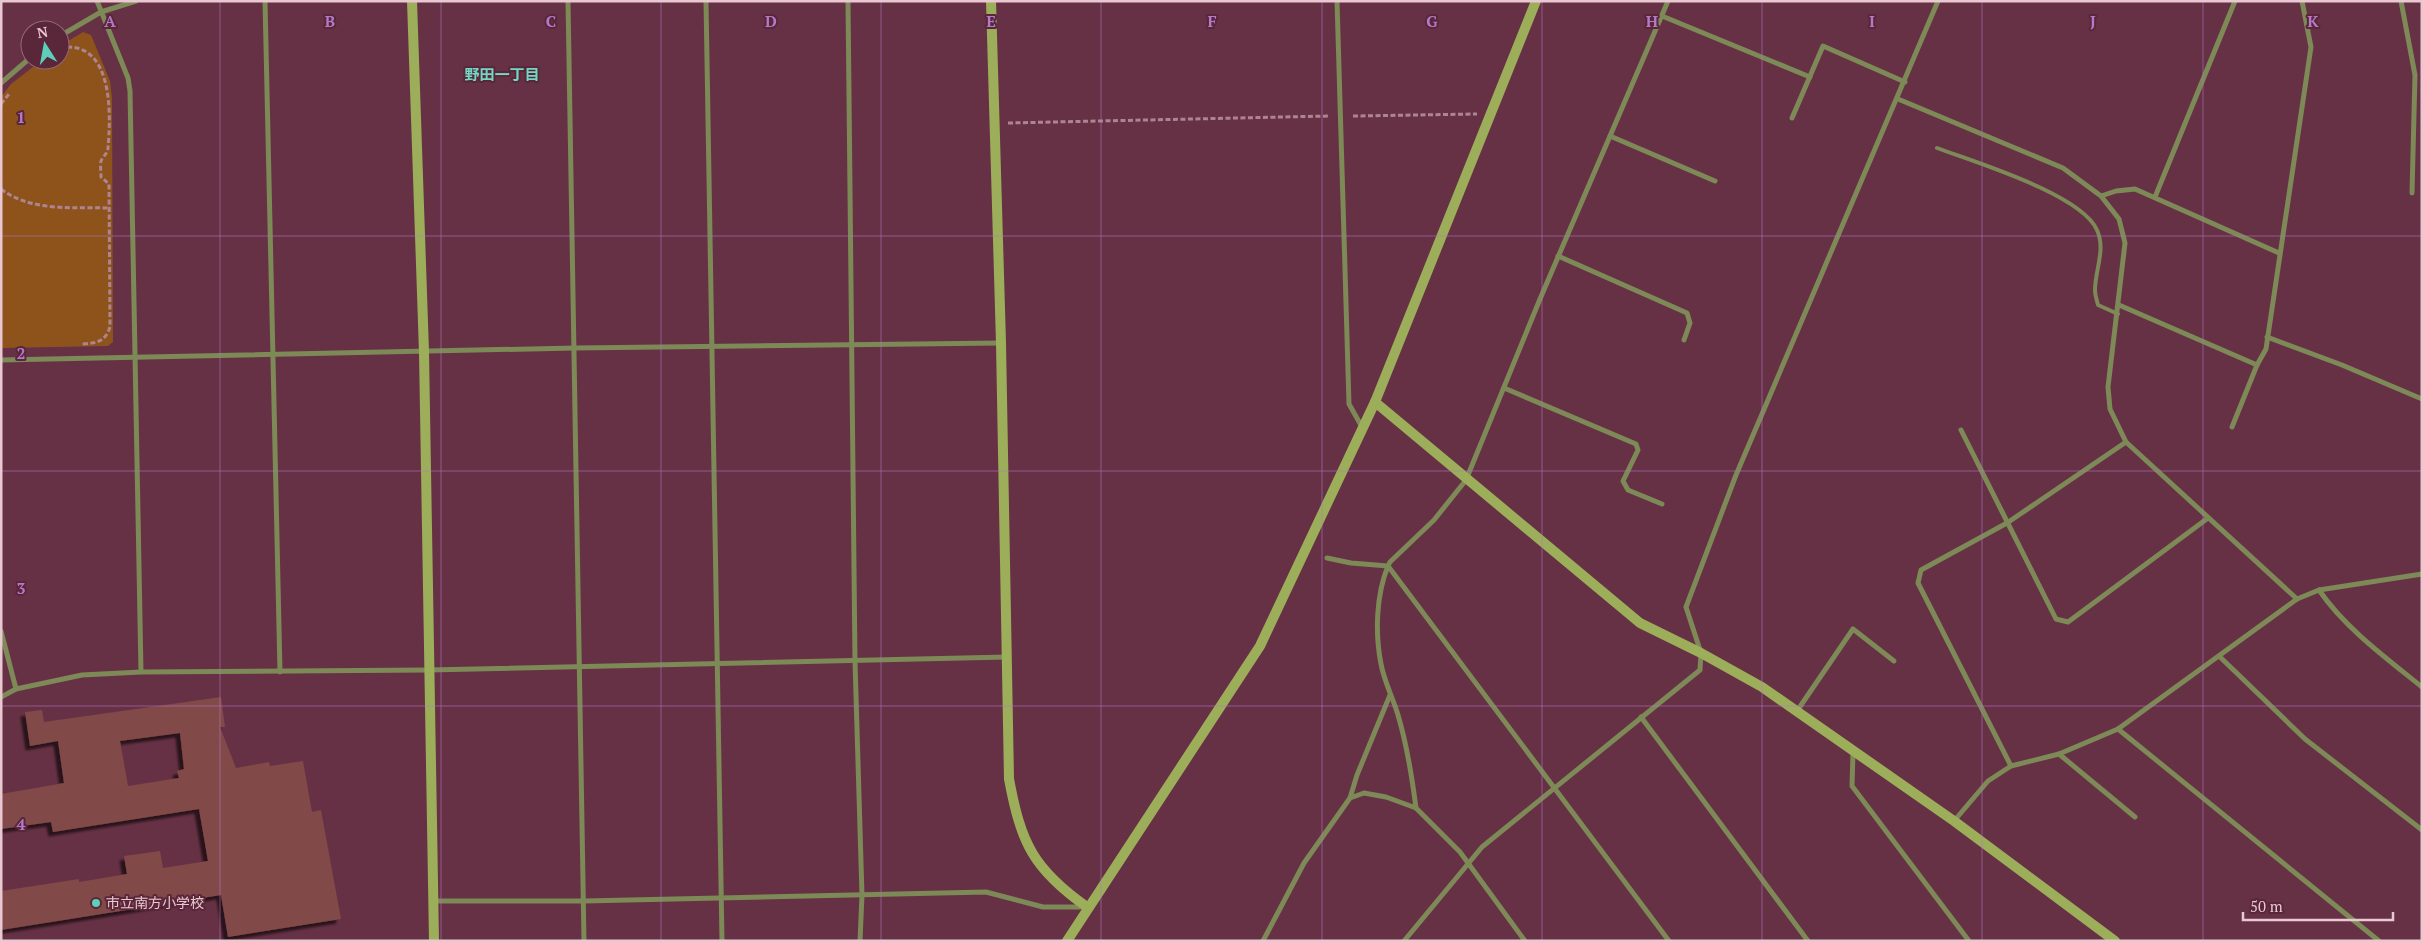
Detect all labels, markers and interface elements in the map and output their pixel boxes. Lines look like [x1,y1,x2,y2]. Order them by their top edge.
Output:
text: A [104,10,116,32]
text: B [325,10,335,32]
text: C [546,10,556,32]
text: D [765,10,777,32]
text: E [986,10,996,32]
text: F [1207,10,1217,32]
text: G [1426,10,1438,32]
text: H [1646,10,1658,32]
text: I [1869,10,1875,32]
text: J [2090,10,2096,32]
text: K [2307,10,2319,32]
north arrow [20,20,70,70]
text: N [35,21,50,42]
district label: 野田一丁目 [464,64,540,84]
text: 1 [16,106,26,128]
text: 2 [16,342,26,364]
text: 3 [16,577,26,599]
text: 4 [16,813,26,835]
scale bar [2243,890,2393,922]
place label: 市立南方小学校 [106,893,204,912]
text: 50 m [2250,896,2283,916]
marker: 市立南方小学校 [90,897,102,909]

